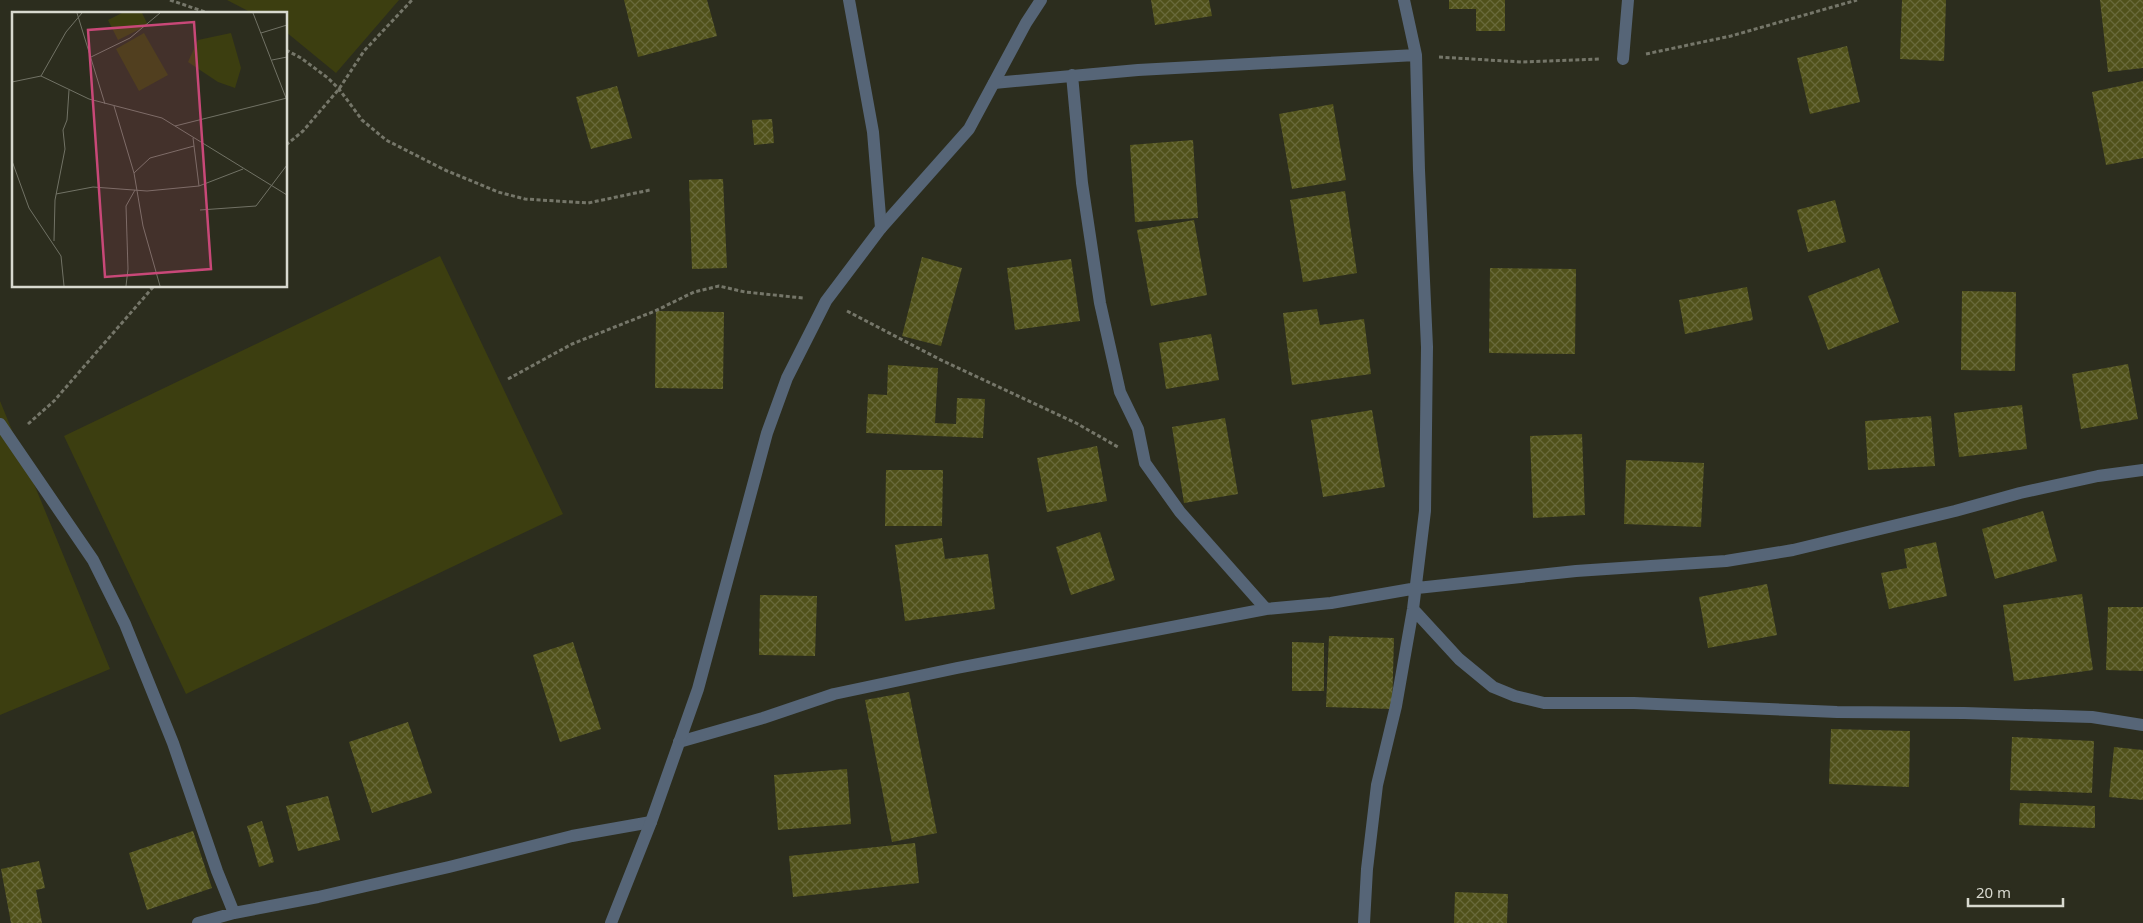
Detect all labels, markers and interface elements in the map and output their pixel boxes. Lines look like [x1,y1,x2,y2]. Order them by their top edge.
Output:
inset map [12,12,288,288]
scale bar [1968,876,2063,908]
text: 20 m [1976,882,2011,902]

